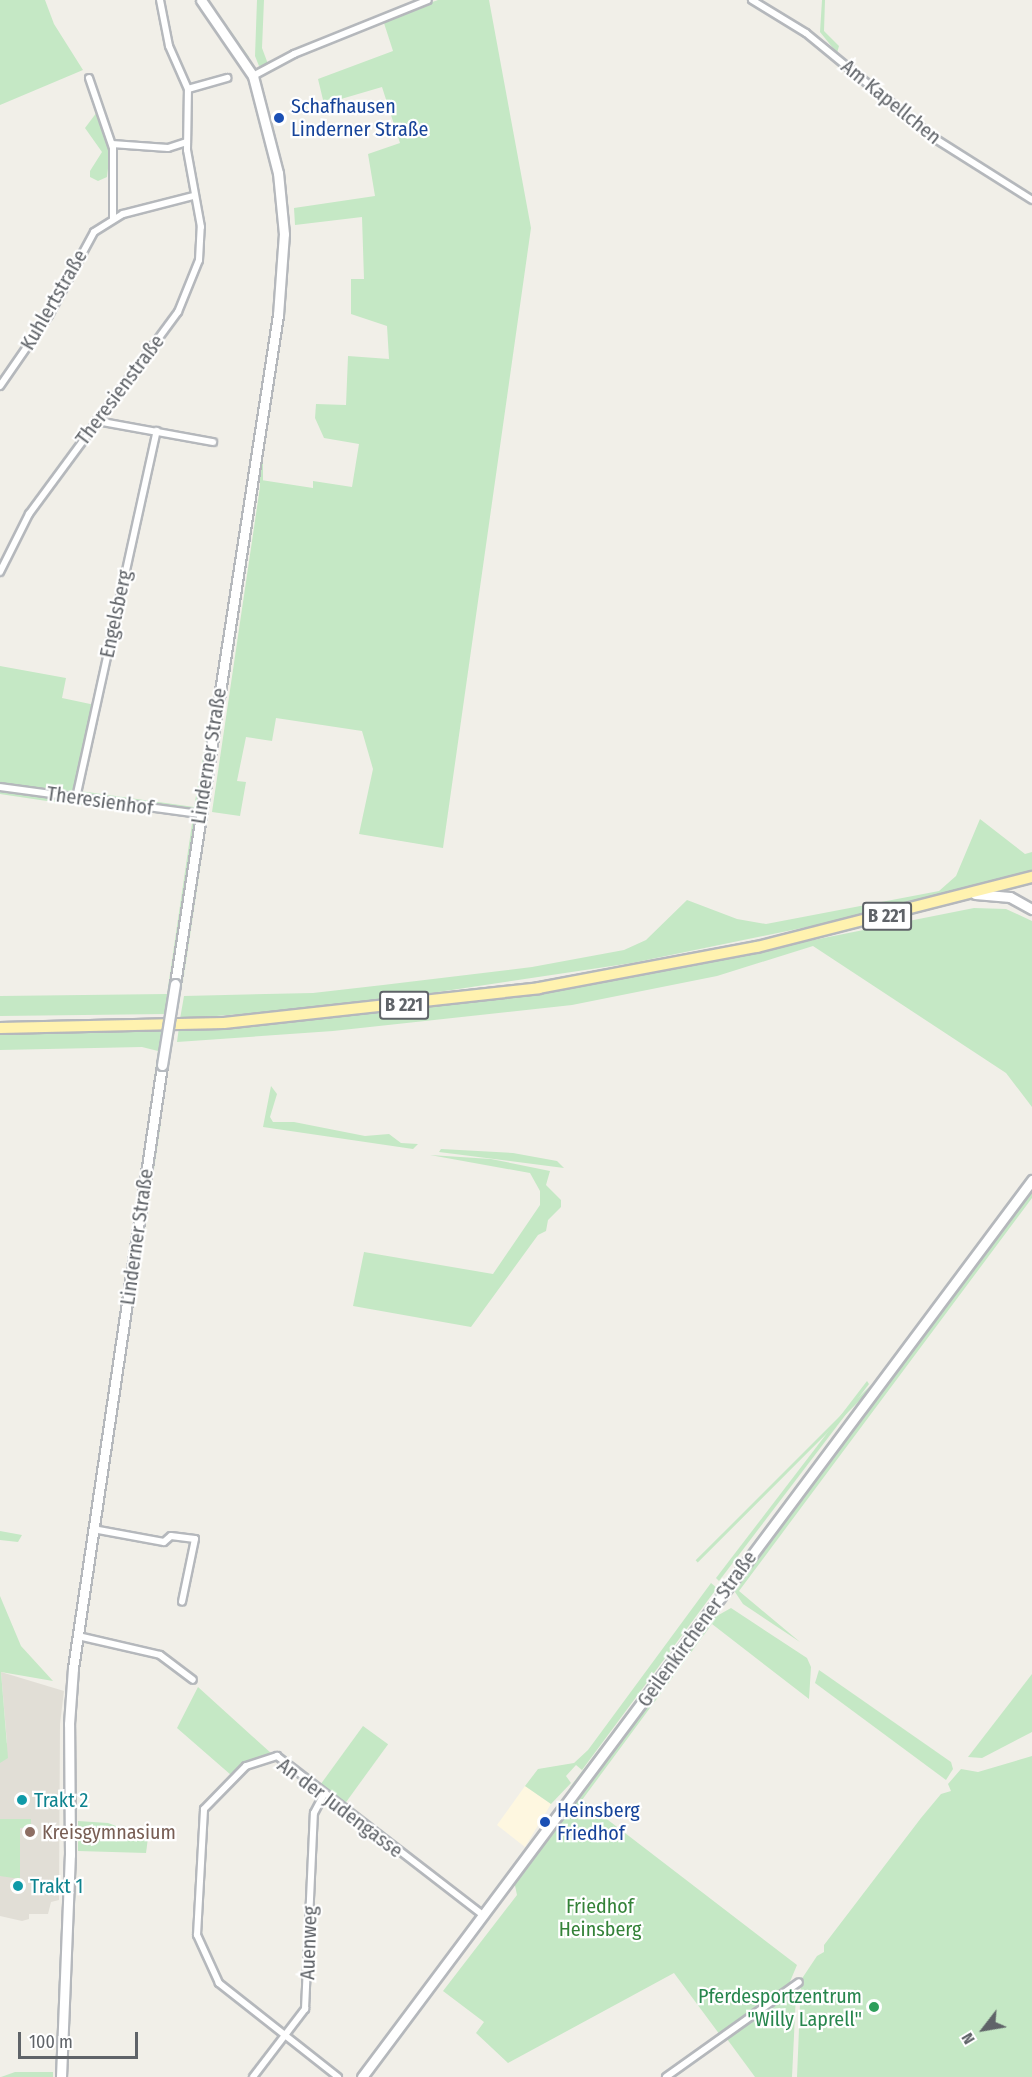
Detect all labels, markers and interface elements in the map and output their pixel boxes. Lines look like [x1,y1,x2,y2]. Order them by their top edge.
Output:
street label: Am Kapellchen [836,54,946,150]
place label: Schafhausen Linderner Straße [291,94,428,141]
marker: Schafhausen Linderner Straße [272,111,286,125]
street label: Kuhlertstraße [16,246,92,354]
street label: Theresienstraße [71,330,169,450]
street label: Engelsberg [95,568,137,660]
street label: Linderner Straße [186,686,232,826]
street label: Theresienhof [45,782,155,820]
road number: B 221 [862,901,912,931]
road number: B 221 [378,990,430,1020]
street label: Linderner Straße [116,1167,158,1307]
street label: Geilenkirchener Straße [632,1546,762,1712]
street label: An der Judengasse [273,1753,407,1863]
place label: Trakt 2 [34,1788,88,1812]
marker: Trakt 2 [15,1793,29,1807]
place label: Heinsberg Friedhof [557,1798,640,1845]
marker: Heinsberg Friedhof [538,1815,552,1829]
place label: Kreisgymnasium [42,1820,176,1844]
marker: Kreisgymnasium [23,1825,37,1839]
place label: Trakt 1 [30,1874,83,1898]
marker: Trakt 1 [11,1879,25,1893]
park label: Friedhof Heinsberg [559,1895,641,1942]
street label: Auenweg [296,1906,322,1980]
place label: Pferdesportzentrum "Willy Laprell" [698,1984,862,2031]
north arrow [954,1999,1014,2059]
marker: Pferdesportzentrum "Willy Laprell" [867,2000,881,2014]
scale bar [21,2020,141,2058]
text: N [958,2030,979,2048]
text: 100 m [29,2031,73,2053]

